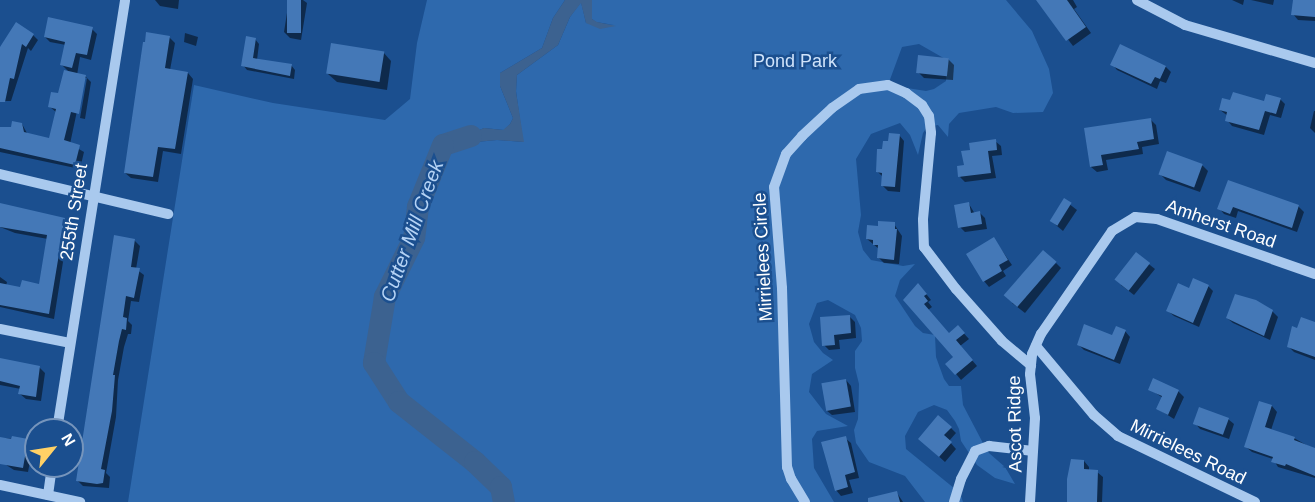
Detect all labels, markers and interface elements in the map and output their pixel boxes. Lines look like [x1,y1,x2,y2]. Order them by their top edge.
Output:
park label: Pond Park [753,50,837,72]
water label: Cutter Mill Creek [375,157,449,305]
street label: 255th Street [56,162,92,262]
street label: Mirrielees Circle [749,192,777,322]
street label: Amherst Road [1163,195,1279,253]
street label: Ascot Ridge [1003,375,1027,473]
street label: Mirrielees Road [1127,415,1249,489]
north arrow [24,418,84,478]
text: N [58,430,79,449]

